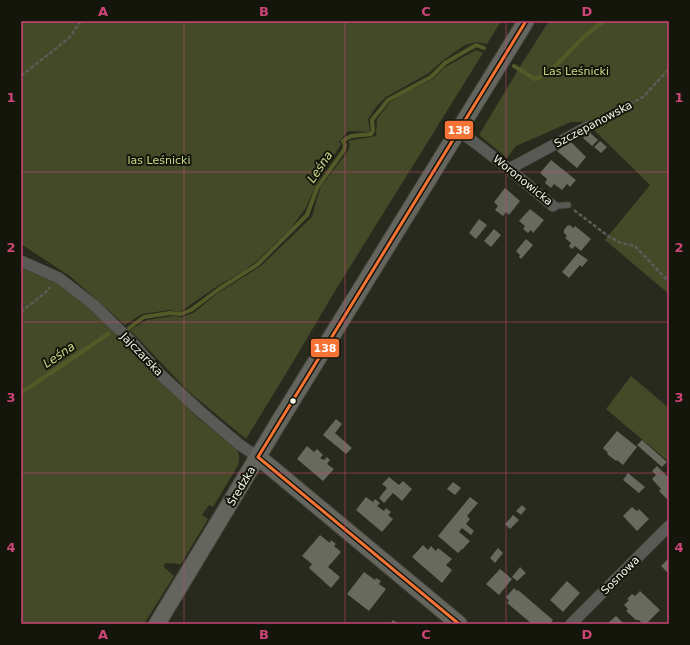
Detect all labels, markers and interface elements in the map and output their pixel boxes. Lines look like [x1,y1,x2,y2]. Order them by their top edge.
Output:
text: A [98,4,108,19]
text: B [259,4,269,19]
text: C [421,4,431,19]
text: D [582,4,593,19]
park label: Las Leśnicki [543,65,609,78]
text: 1 [6,90,16,105]
text: 1 [674,90,684,105]
street label: Szczepanowska [552,98,634,150]
line badge: 138 [444,120,474,140]
text: 138 [448,124,470,137]
water label: Leśna [304,148,336,186]
street label: Woronowicka [490,152,555,208]
park label: las Leśnicki [128,154,190,167]
text: 2 [6,240,16,255]
text: 2 [674,240,684,255]
street label: Jajczarska [117,329,165,379]
line badge: 138 [310,338,340,358]
water label: Leśna [40,339,78,371]
text: 138 [314,342,336,355]
text: 3 [6,390,16,405]
text: 3 [674,390,684,405]
unlabelled marker [288,396,298,406]
street label: Średzka [225,464,258,508]
text: 4 [6,540,16,555]
text: 4 [674,540,684,555]
street label: Sosnowa [598,553,642,597]
text: A [98,627,108,642]
text: B [259,627,269,642]
text: C [421,627,431,642]
text: D [582,627,593,642]

